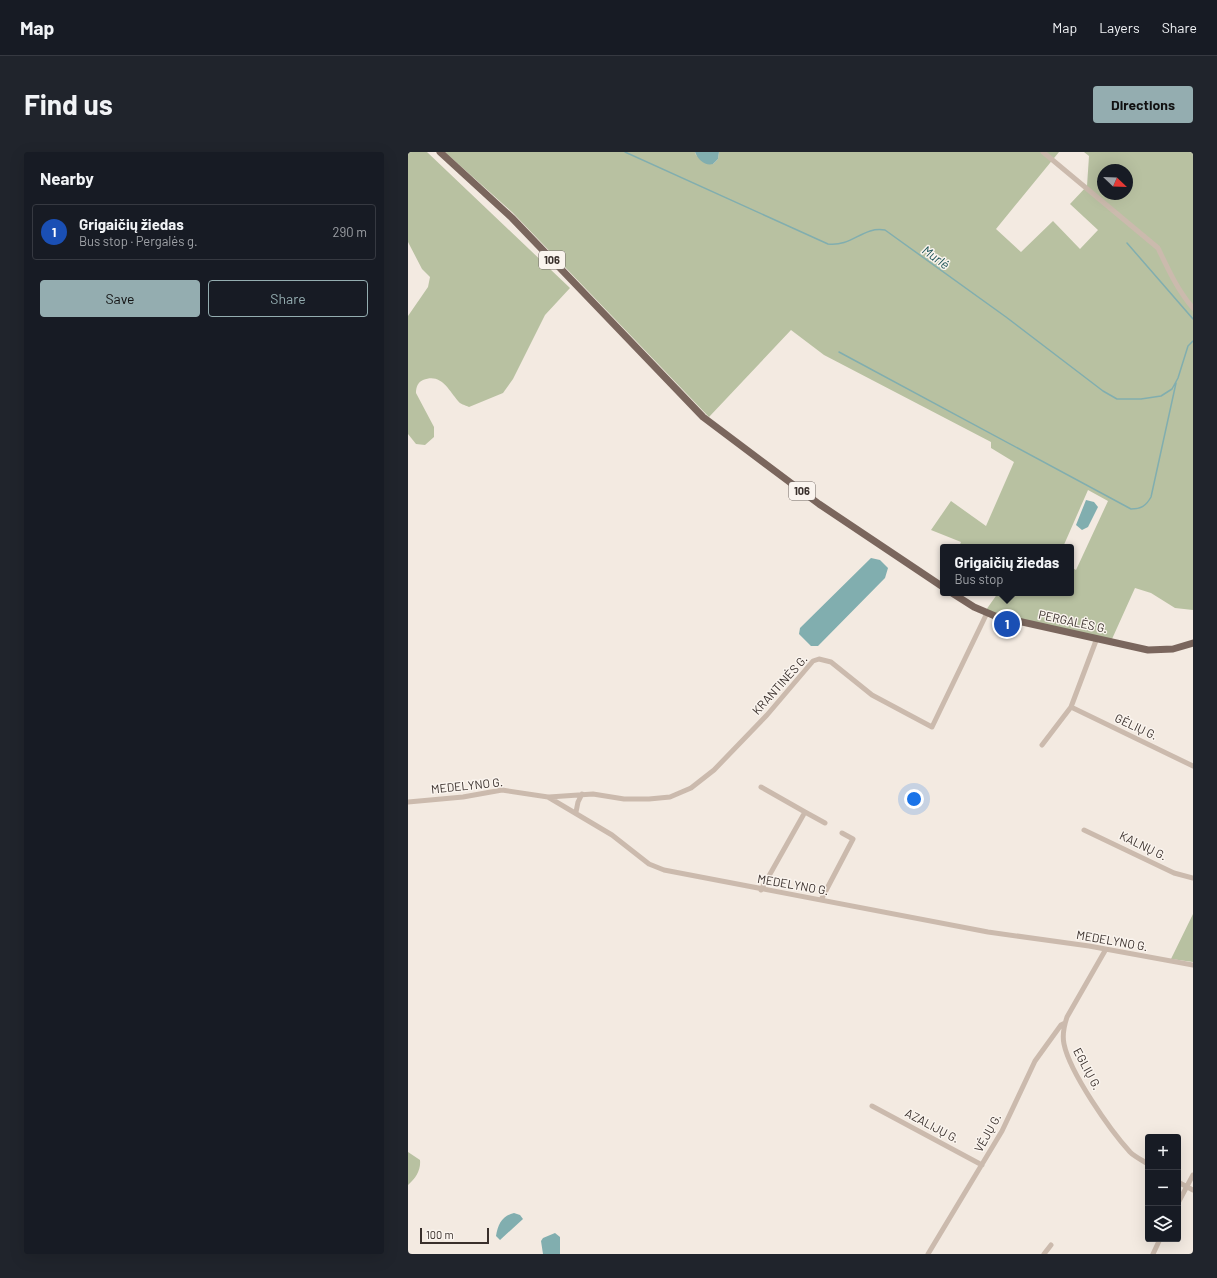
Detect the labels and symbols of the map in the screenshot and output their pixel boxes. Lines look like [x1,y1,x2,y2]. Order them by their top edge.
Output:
north arrow [1097,164,1133,200]
water label: Murlė [919,242,953,272]
road number: 106 [539,251,565,269]
road number: 106 [789,482,815,500]
street label: PERGALĖS G. [1037,607,1109,635]
pin: 1 [994,609,1020,639]
street label: KRANTINĖS G. [749,652,810,717]
street label: GĖLIŲ G. [1113,710,1160,742]
street label: MEDELYNO G. [430,774,504,796]
your location [904,789,924,809]
street label: KALNŲ G. [1118,828,1169,862]
street label: MEDELYNO G. [756,871,830,897]
street label: MEDELYNO G. [1075,927,1149,953]
street label: EGLIŲ G. [1071,1045,1105,1092]
street label: AZALIJŲ G. [903,1105,962,1145]
street label: VĖJŲ G. [971,1111,1003,1154]
scale bar [420,1226,489,1245]

